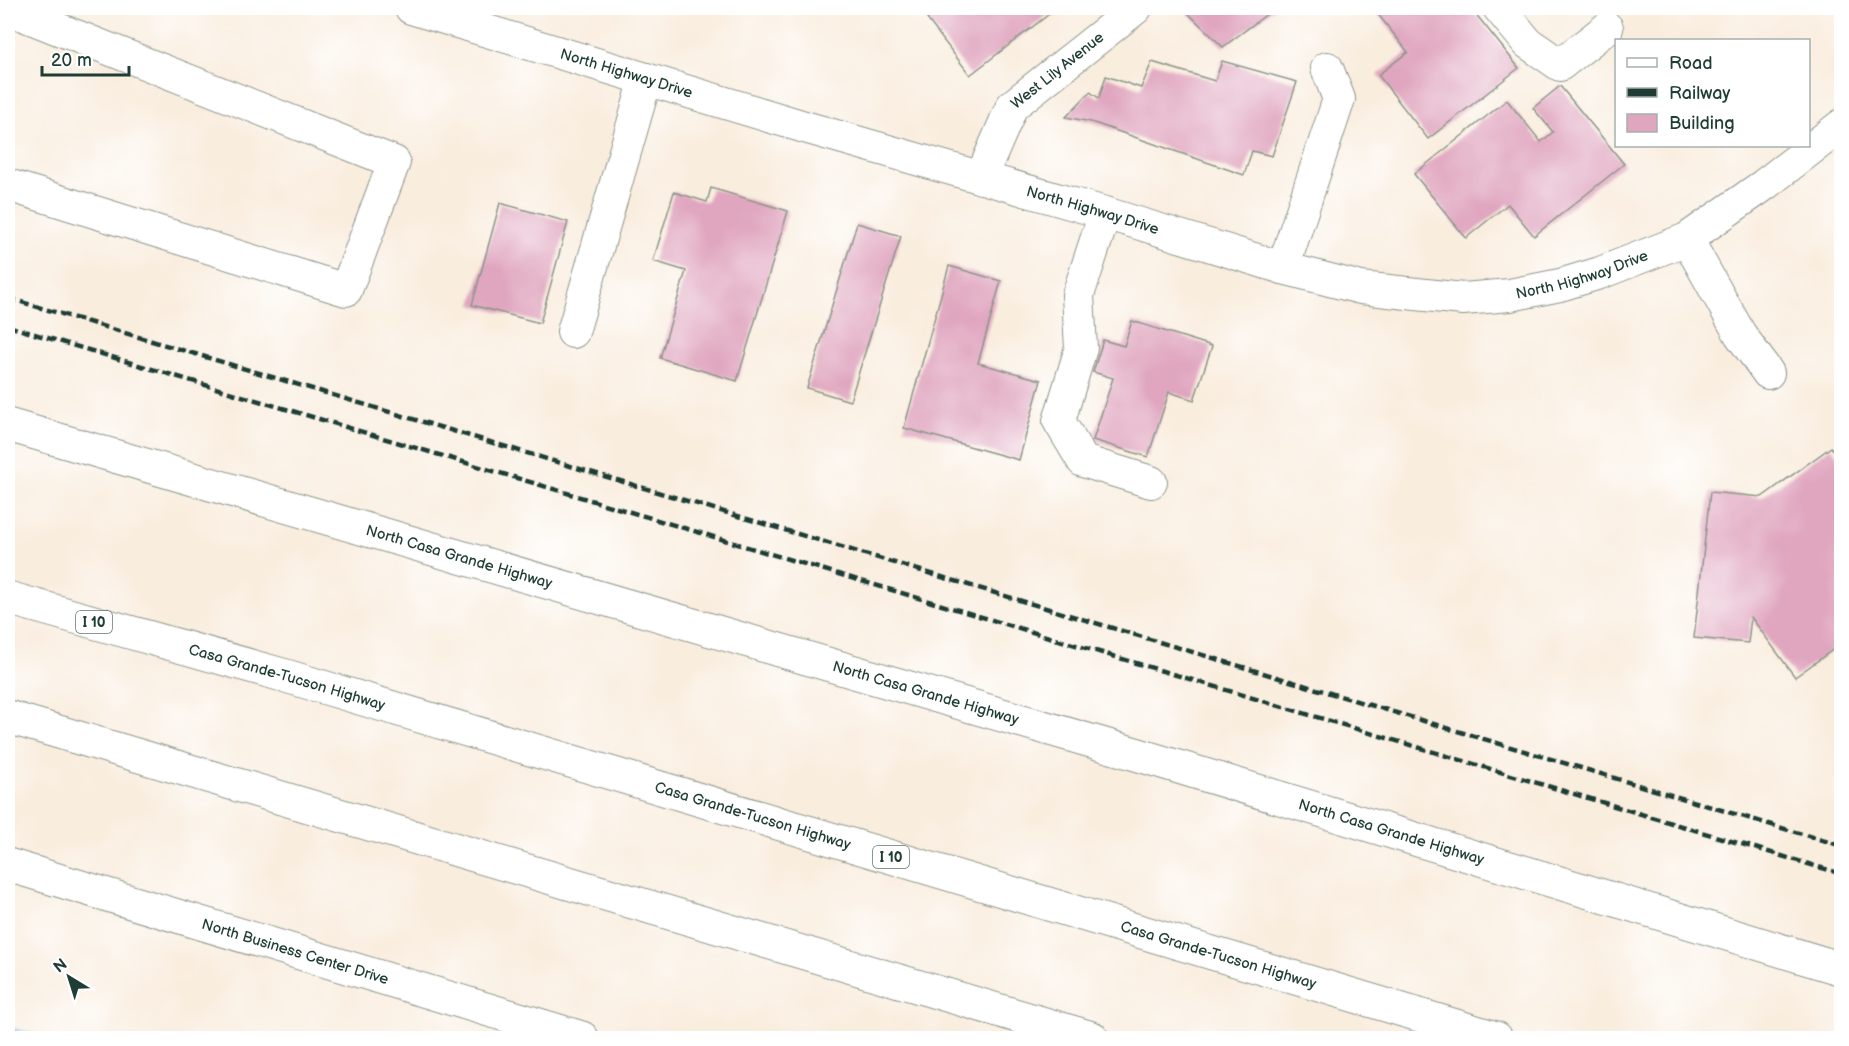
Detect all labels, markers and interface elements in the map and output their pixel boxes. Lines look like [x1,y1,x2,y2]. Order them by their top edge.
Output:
street label: West Lily Avenue [1007,28,1108,113]
scale bar [42,39,129,77]
legend [1615,39,1810,147]
street label: North Highway Drive [558,45,695,103]
text: 20 m [51,50,92,71]
text: Road [1669,53,1713,74]
text: Railway [1669,83,1731,104]
text: Building [1669,113,1735,134]
street label: North Highway Drive [1024,182,1161,239]
street label: North Highway Drive [1514,246,1651,304]
street label: North Casa Grande Highway [364,521,555,593]
road number: I 10 [76,611,112,633]
street label: Casa Grande-Tucson Highway [186,640,388,715]
street label: North Casa Grande Highway [830,657,1021,729]
street label: Casa Grande-Tucson Highway [652,778,853,854]
street label: North Casa Grande Highway [1296,795,1487,870]
road number: I 10 [873,846,909,868]
street label: North Business Center Drive [199,915,391,989]
street label: Casa Grande-Tucson Highway [1118,917,1319,994]
north arrow [39,947,99,1007]
text: N [50,955,71,978]

